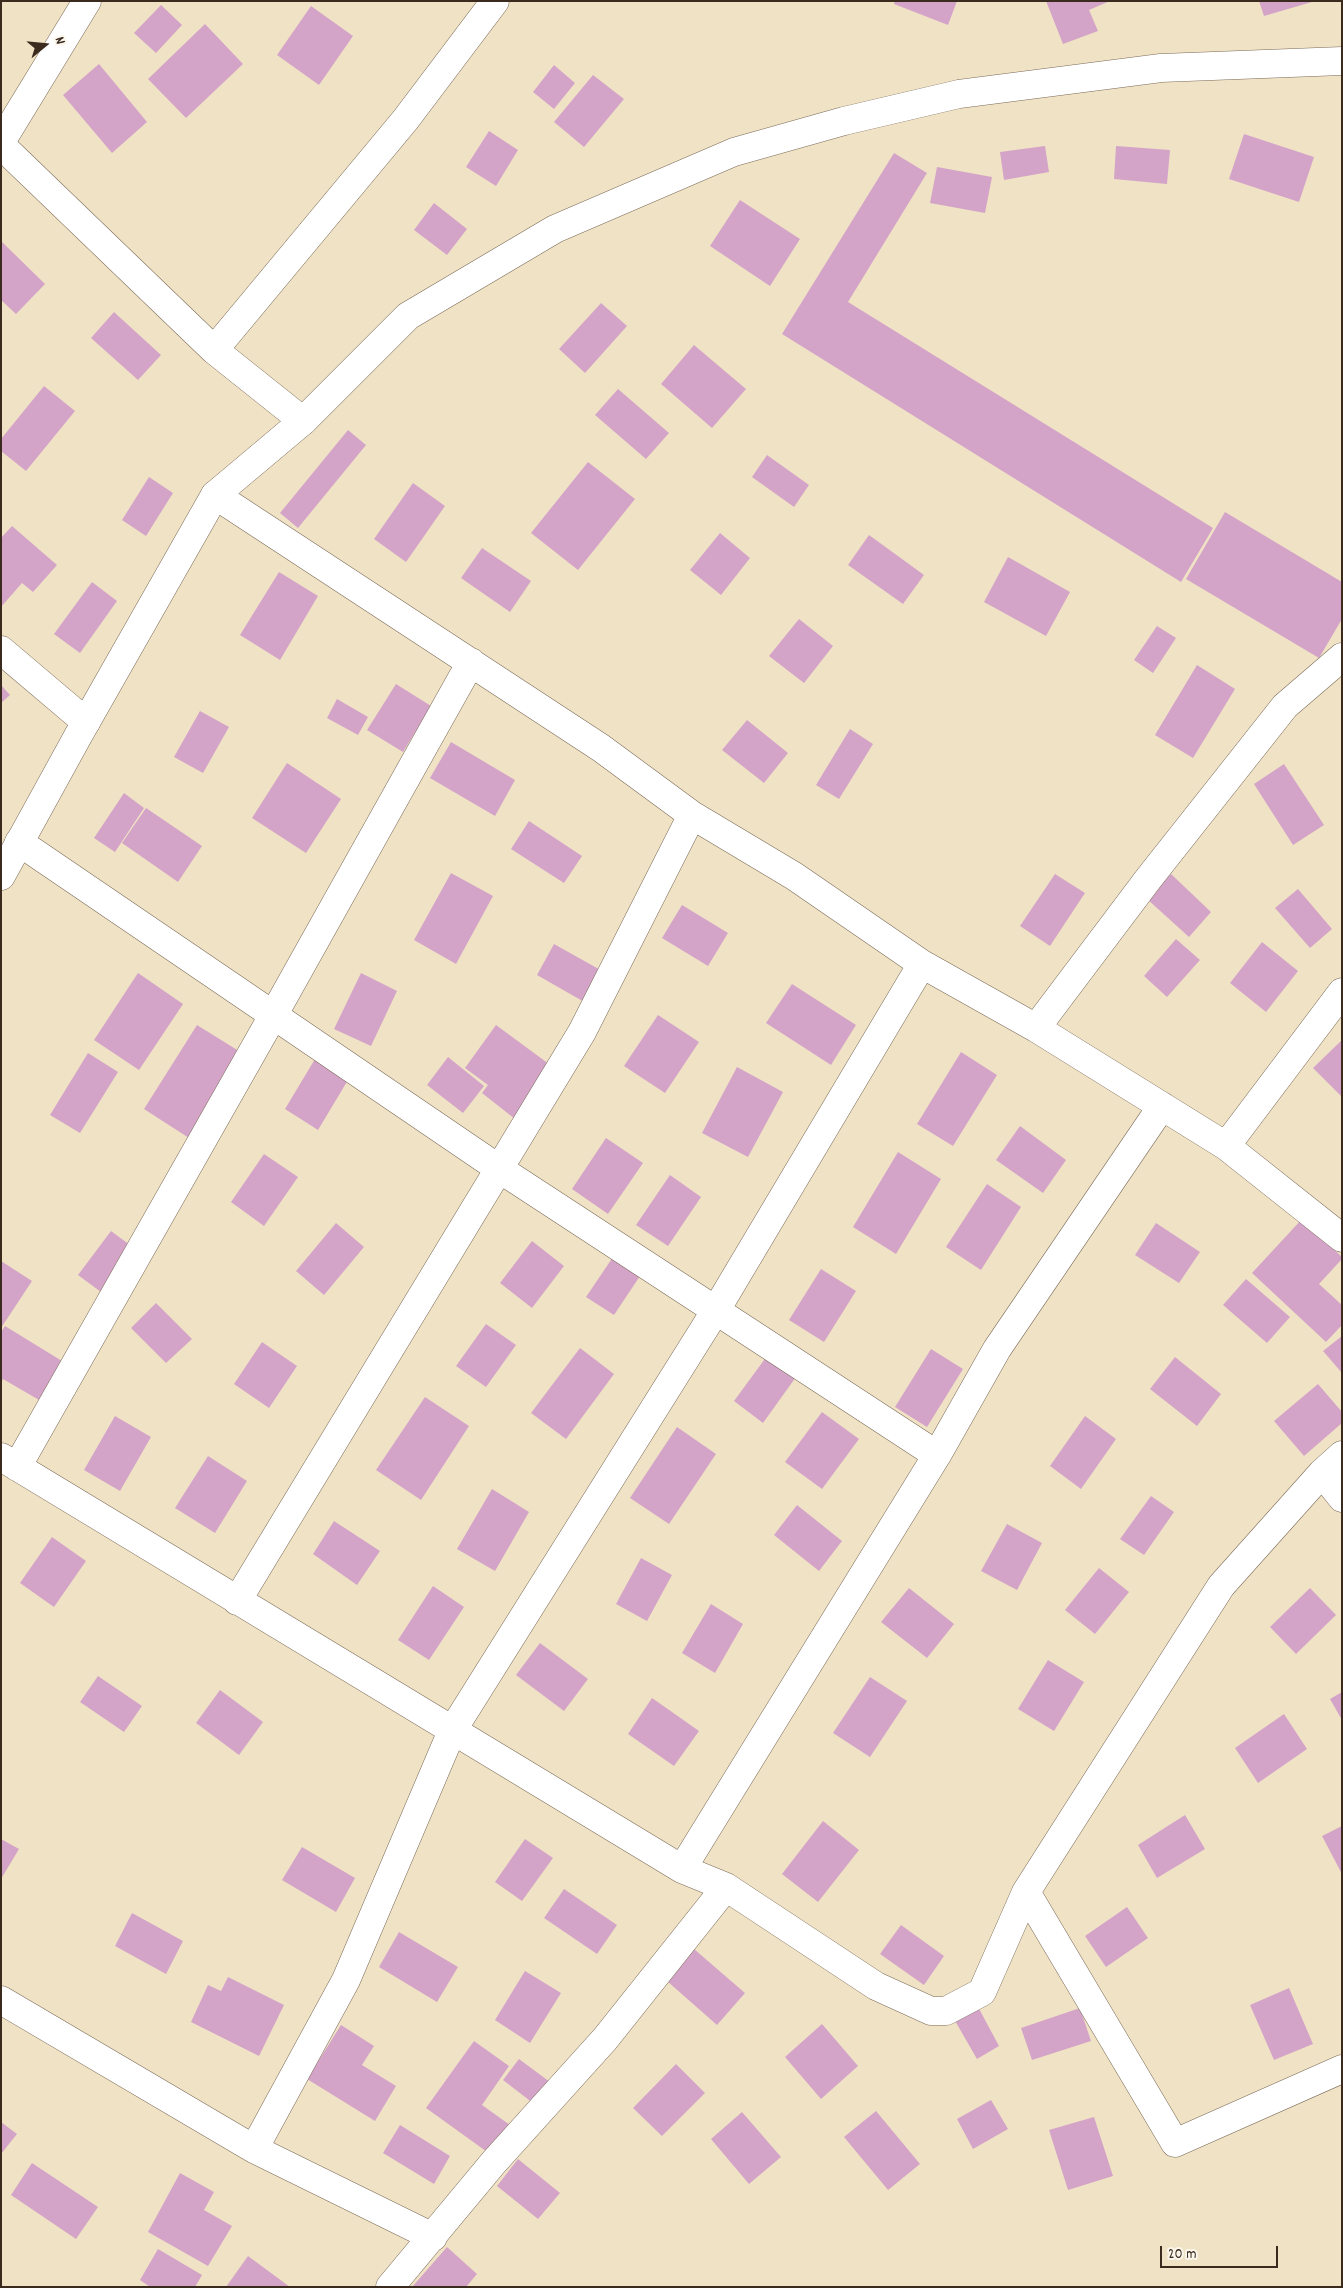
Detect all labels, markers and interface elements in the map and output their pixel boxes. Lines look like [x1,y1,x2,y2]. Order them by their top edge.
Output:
north arrow [20,20,70,70]
text: N [49,34,70,47]
scale bar [1163,2236,1280,2268]
text: 20 m [1168,2244,1196,2266]

